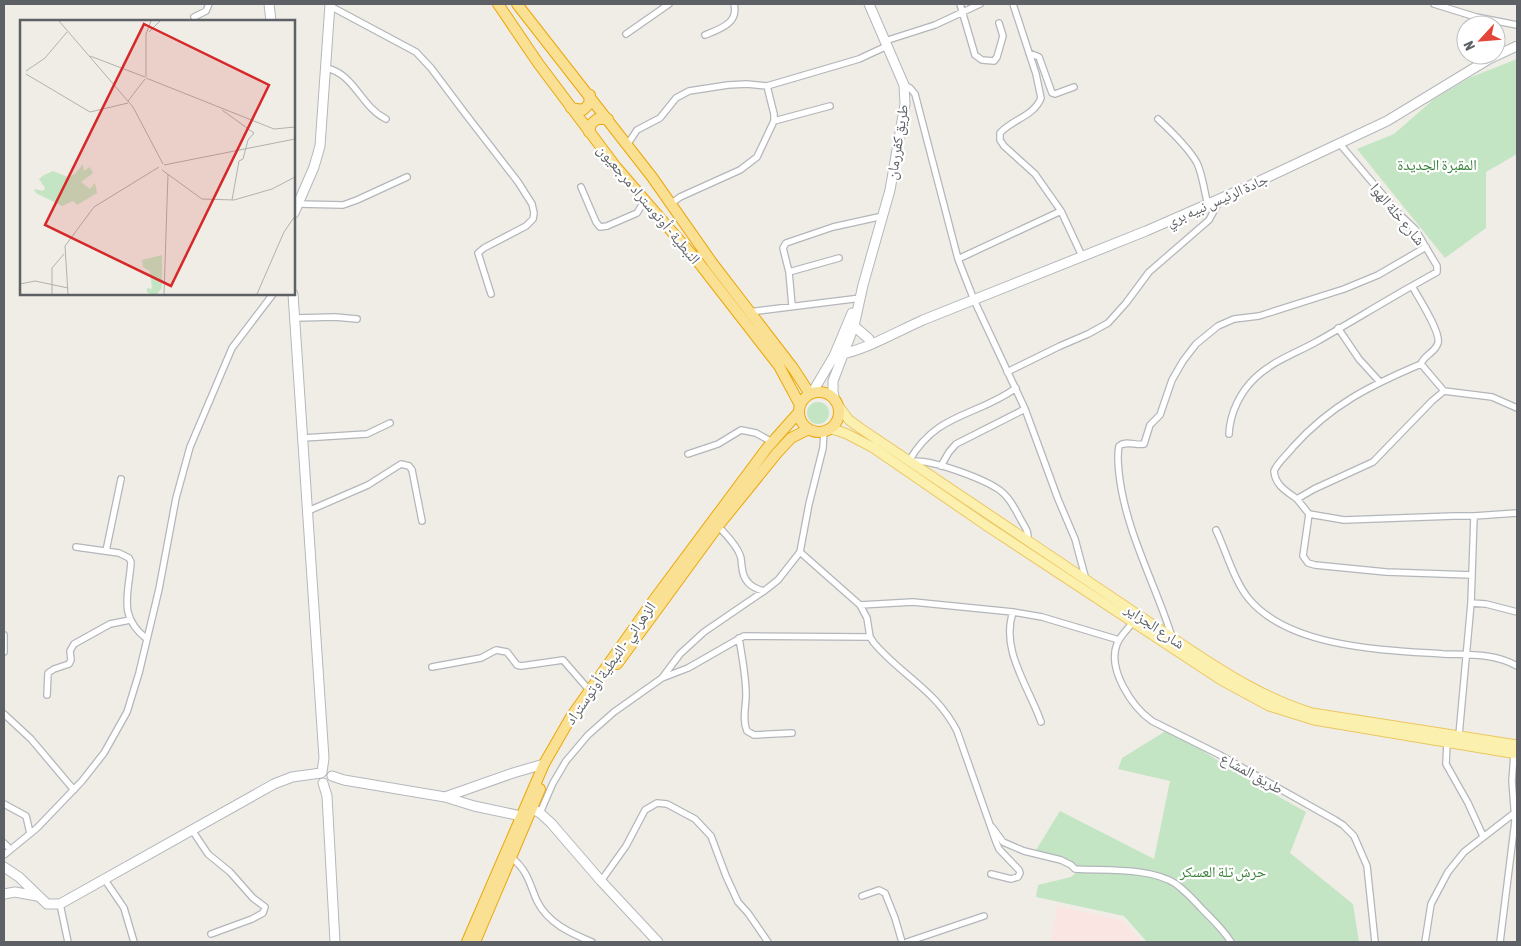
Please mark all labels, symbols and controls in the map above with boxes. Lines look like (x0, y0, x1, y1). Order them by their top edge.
north arrow (1456, 15, 1506, 65)
inset map (20, 20, 295, 295)
text: N (1460, 38, 1478, 53)
street label: طريق كفررمان (883, 103, 913, 181)
street label: النبطية - أوتوستراد مرجعيون (592, 141, 704, 269)
park label: المقبرة الجديدة (1397, 156, 1477, 174)
street label: جادة الرئيس نبيه بري (1163, 170, 1272, 234)
street label: شارع خلة الهوا (1366, 180, 1429, 250)
street label: الزهراني - النبطية أوتوستراد (561, 599, 662, 730)
street label: شارع الجزاير (1120, 599, 1188, 654)
street label: طريق المشاع (1217, 749, 1286, 799)
park label: حرش تلة العسكر (1179, 863, 1267, 882)

